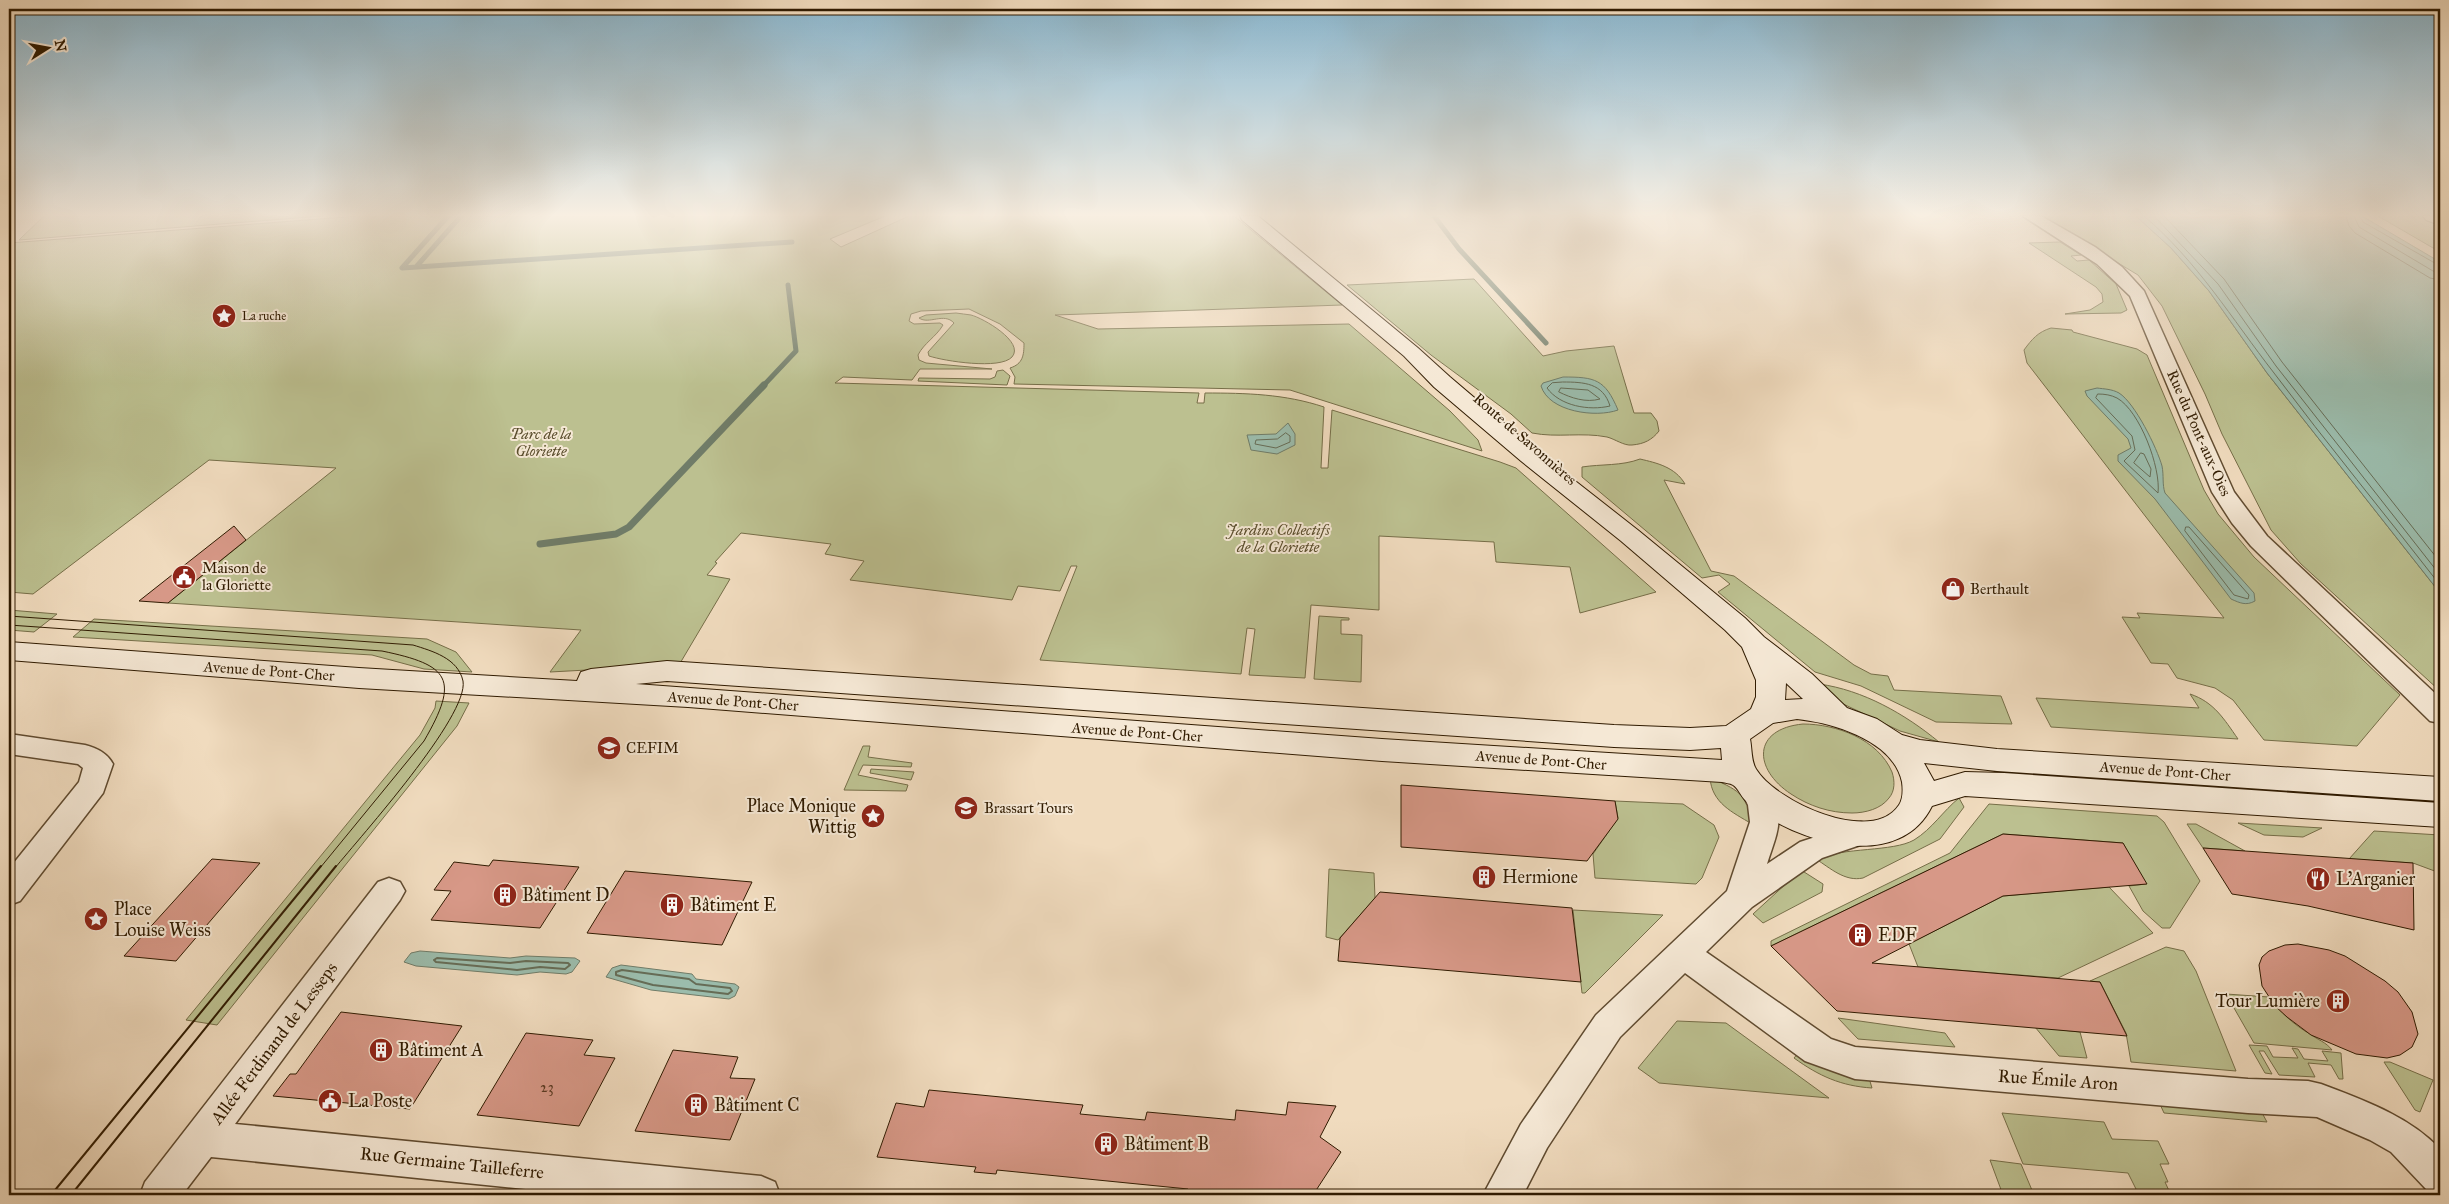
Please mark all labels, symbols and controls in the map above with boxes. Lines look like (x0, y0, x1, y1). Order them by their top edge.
north arrow (22, 22, 72, 72)
text: N (51, 38, 70, 53)
place icon: La ruche (211, 303, 237, 329)
place label: La ruche (242, 309, 286, 323)
street label: Rue du Pont-aux-Oies (2163, 367, 2235, 499)
street label: Route de Savonnières (1470, 389, 1580, 489)
park label: Parc de la Gloriette (510, 425, 572, 460)
park label: Jardins Collectifs de la Gloriette (1225, 521, 1330, 556)
place label: Maison de la Gloriette (202, 559, 271, 594)
public building icon: Maison de la Gloriette (171, 564, 197, 590)
shop icon: Berthault (1940, 576, 1966, 602)
place label: Berthault (1970, 580, 2030, 598)
street label: Avenue de Pont-Cher (202, 657, 335, 685)
street label: Avenue de Pont-Cher (666, 687, 799, 715)
street label: Avenue de Pont-Cher (1070, 718, 1203, 746)
school or university icon: CEFIM (596, 735, 622, 761)
place label: CEFIM (626, 739, 679, 757)
street label: Avenue de Pont-Cher (1474, 746, 1607, 774)
street label: Avenue de Pont-Cher (2098, 757, 2231, 785)
place label: Place Monique Wittig (746, 795, 857, 839)
school or university icon: Brassart Tours (953, 795, 979, 821)
place label: Brassart Tours (984, 799, 1073, 817)
place icon: Place Monique Wittig (860, 803, 886, 829)
building icon: Hermione (1471, 864, 1497, 890)
place label: Hermione (1502, 866, 1578, 888)
restaurant icon: L'Arganier (2305, 866, 2331, 892)
place label: L'Arganier (2336, 868, 2416, 891)
building icon: Bâtiment D (492, 882, 518, 908)
place label: Bâtiment D (522, 884, 610, 906)
building icon: Bâtiment E (659, 892, 685, 918)
place label: Bâtiment E (690, 894, 776, 916)
place label: Place Louise Weiss (114, 898, 211, 941)
place icon: Place Louise Weiss (83, 906, 109, 932)
building icon: EDF (1847, 922, 1873, 948)
place label: EDF (1878, 924, 1917, 946)
street label: Allée Ferdinand de Lesseps (205, 957, 342, 1129)
building icon: Tour Lumière (2325, 988, 2351, 1014)
place label: Tour Lumière (2215, 990, 2320, 1012)
building icon: Bâtiment A (368, 1037, 394, 1063)
place label: Bâtiment A (398, 1039, 483, 1061)
street label: Rue Émile Aron (1997, 1063, 2119, 1095)
house number: 23 (540, 1078, 554, 1096)
public building icon: La Poste (317, 1088, 343, 1114)
place label: La Poste (348, 1090, 412, 1112)
building icon: Bâtiment C (683, 1092, 709, 1118)
place label: Bâtiment C (714, 1094, 800, 1116)
building icon: Bâtiment B (1093, 1131, 1119, 1157)
place label: Bâtiment B (1124, 1133, 1209, 1155)
street label: Rue Germaine Tailleferre (359, 1142, 545, 1184)

